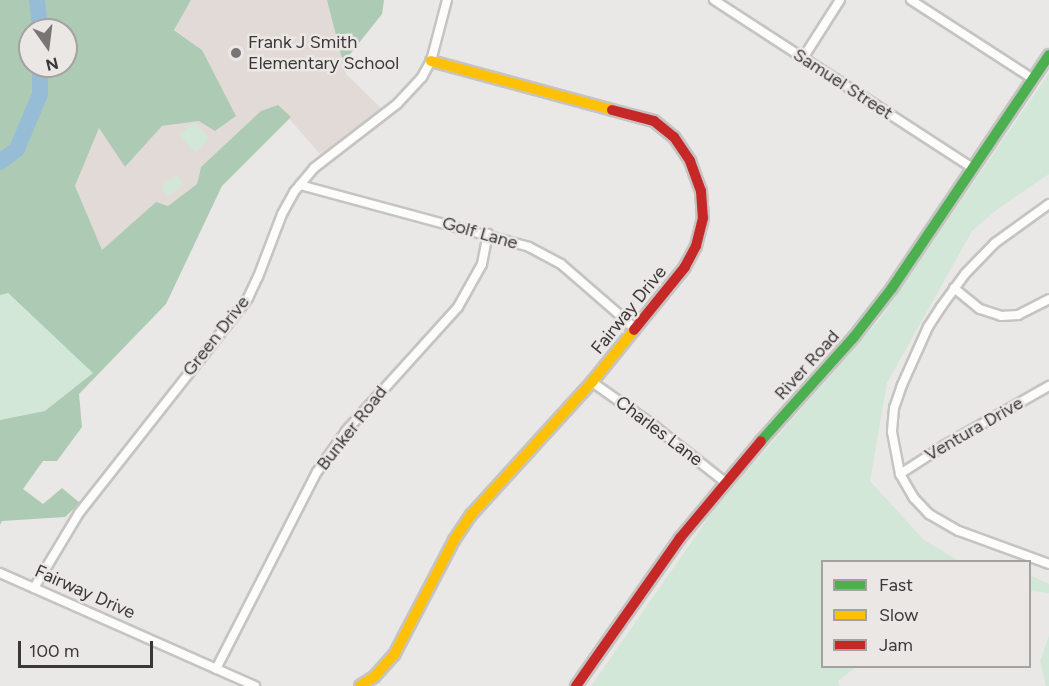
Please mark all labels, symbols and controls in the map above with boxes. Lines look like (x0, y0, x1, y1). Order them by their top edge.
north arrow (18, 18, 78, 78)
place label: Frank J Smith Elementary School (248, 32, 399, 74)
street label: Samuel Street (789, 44, 897, 124)
marker: Frank J Smith Elementary School (229, 46, 243, 60)
text: N (44, 53, 60, 75)
street label: Golf Lane (440, 212, 520, 254)
street label: Fairway Drive (587, 261, 671, 359)
street label: Green Drive (178, 292, 254, 380)
street label: River Road (770, 326, 844, 404)
street label: Bunker Road (312, 381, 392, 475)
street label: Charles Lane (611, 391, 707, 471)
street label: Ventura Drive (921, 392, 1027, 466)
street label: Fairway Drive (31, 560, 139, 624)
legend (821, 560, 1031, 668)
text: Fast (879, 574, 913, 596)
text: Slow (879, 604, 918, 626)
scale bar (21, 629, 156, 667)
text: Jam (879, 634, 913, 656)
text: 100 m (29, 640, 79, 662)

